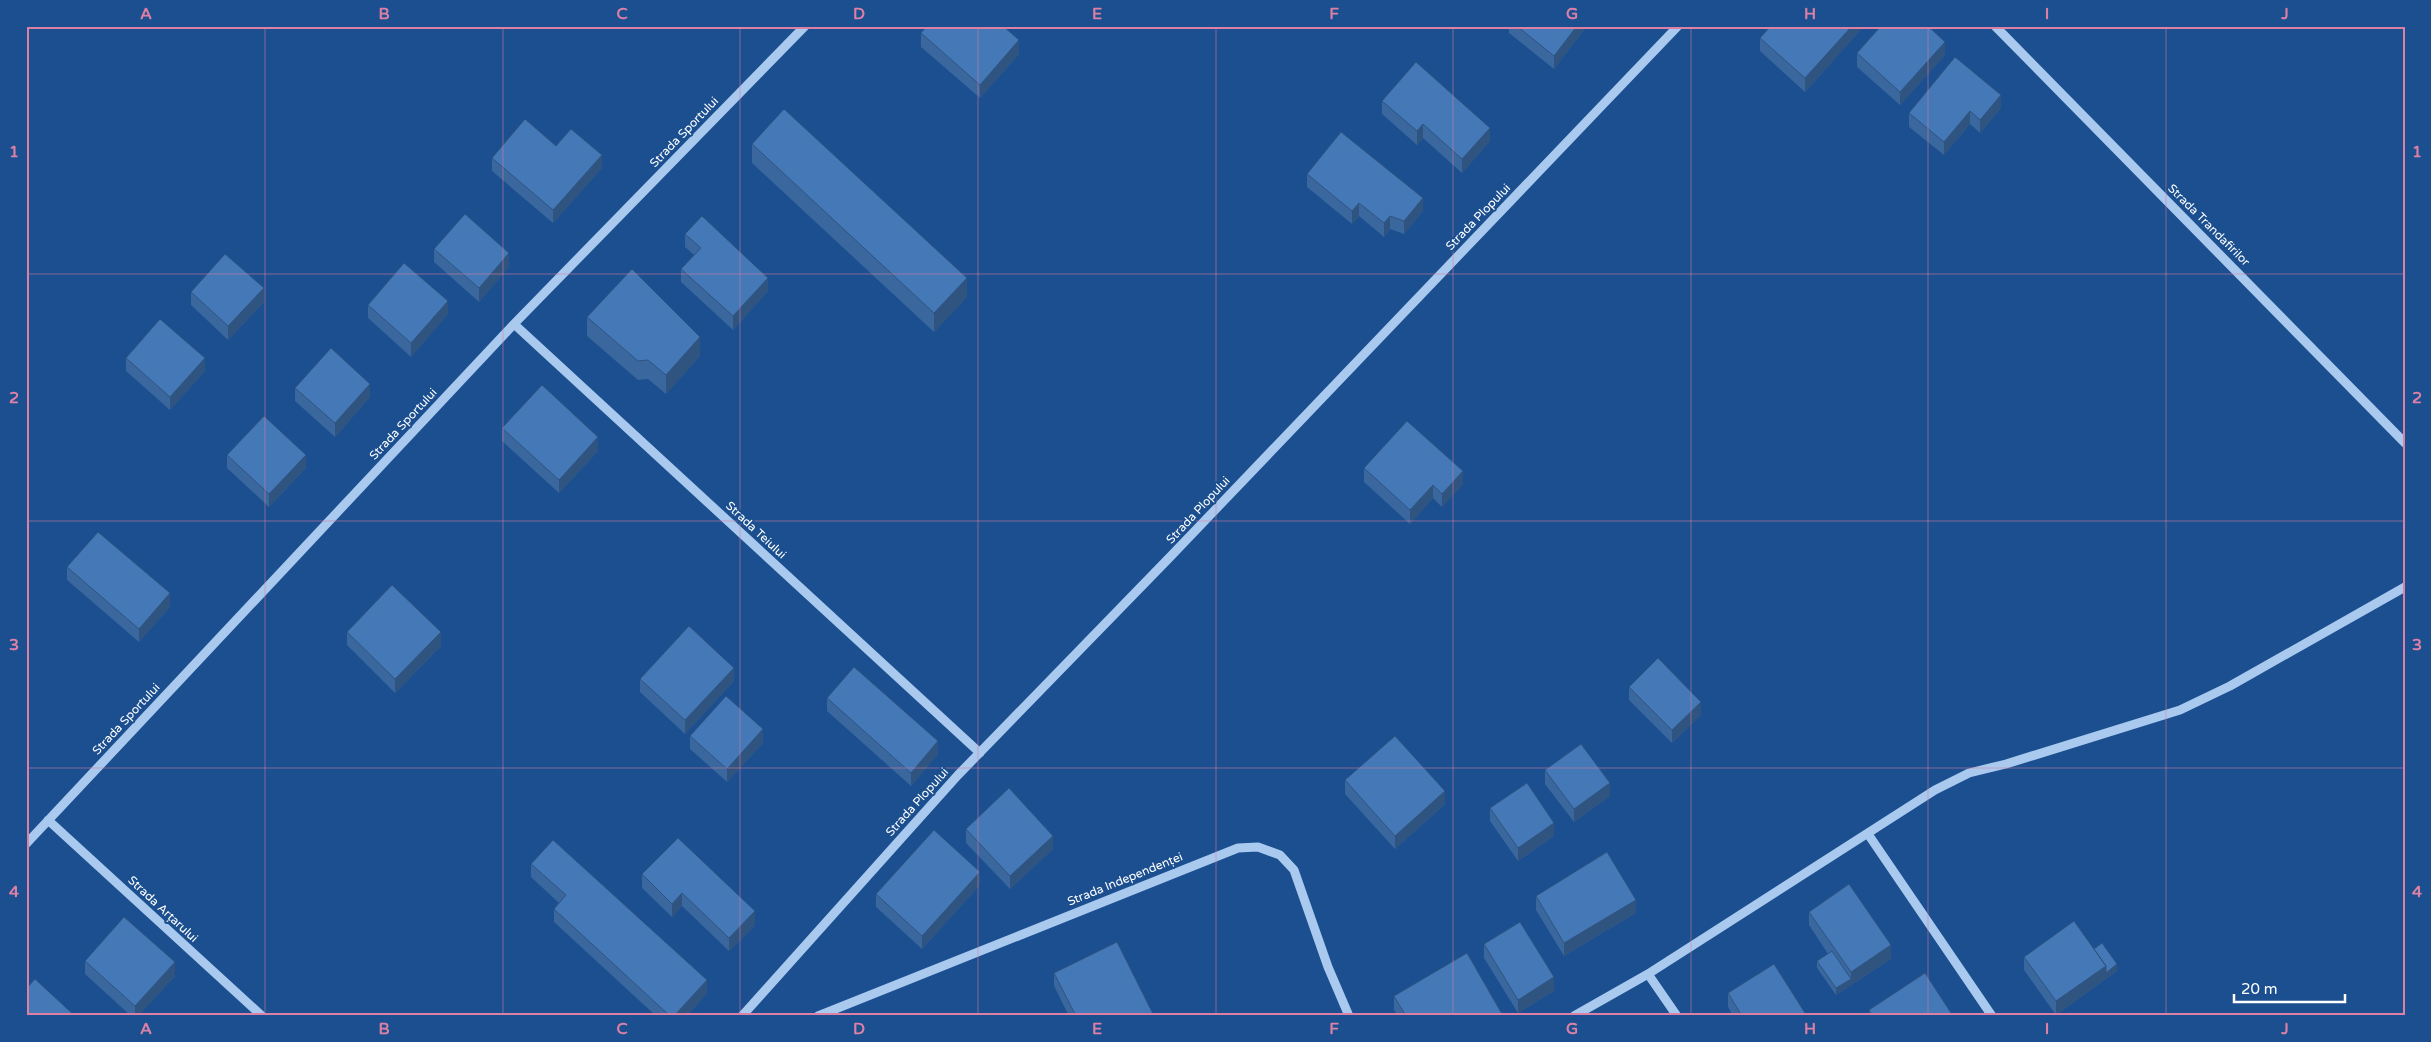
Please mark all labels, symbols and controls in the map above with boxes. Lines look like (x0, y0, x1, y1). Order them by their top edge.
text: A (140, 4, 152, 24)
text: B (378, 4, 390, 24)
text: C (616, 4, 628, 24)
text: D (853, 4, 865, 24)
text: E (1092, 4, 1102, 24)
text: F (1329, 4, 1339, 24)
text: G (1566, 4, 1578, 24)
text: H (1804, 4, 1816, 24)
text: I (2045, 4, 2049, 24)
text: J (2280, 4, 2289, 24)
street label: Strada Sportului (647, 94, 721, 170)
text: 1 (9, 142, 19, 162)
text: 1 (2412, 142, 2422, 162)
street label: Strada Plopului (1443, 181, 1513, 253)
street label: Strada Trandafirilor (2165, 181, 2253, 269)
street label: Strada Sportului (366, 385, 440, 463)
text: 2 (9, 388, 19, 408)
text: 2 (2412, 388, 2422, 408)
street label: Strada Plopului (1163, 473, 1233, 547)
street label: Strada Teiului (723, 498, 789, 562)
text: 3 (9, 635, 19, 655)
text: 3 (2412, 635, 2422, 655)
street label: Strada Sportului (89, 680, 163, 758)
street label: Strada Plopului (883, 765, 951, 839)
street label: Strada Independenței (1065, 849, 1185, 909)
street label: Strada Arțarului (125, 873, 201, 945)
text: 4 (9, 882, 19, 902)
text: 4 (2412, 882, 2422, 902)
scale bar (2234, 972, 2345, 1004)
text: 20 m (2241, 980, 2278, 998)
text: A (140, 1019, 152, 1039)
text: B (378, 1019, 390, 1039)
text: C (616, 1019, 628, 1039)
text: D (853, 1019, 865, 1039)
text: E (1092, 1019, 1102, 1039)
text: F (1329, 1019, 1339, 1039)
text: G (1566, 1019, 1578, 1039)
text: H (1804, 1019, 1816, 1039)
text: I (2045, 1019, 2049, 1039)
text: J (2280, 1019, 2289, 1039)

